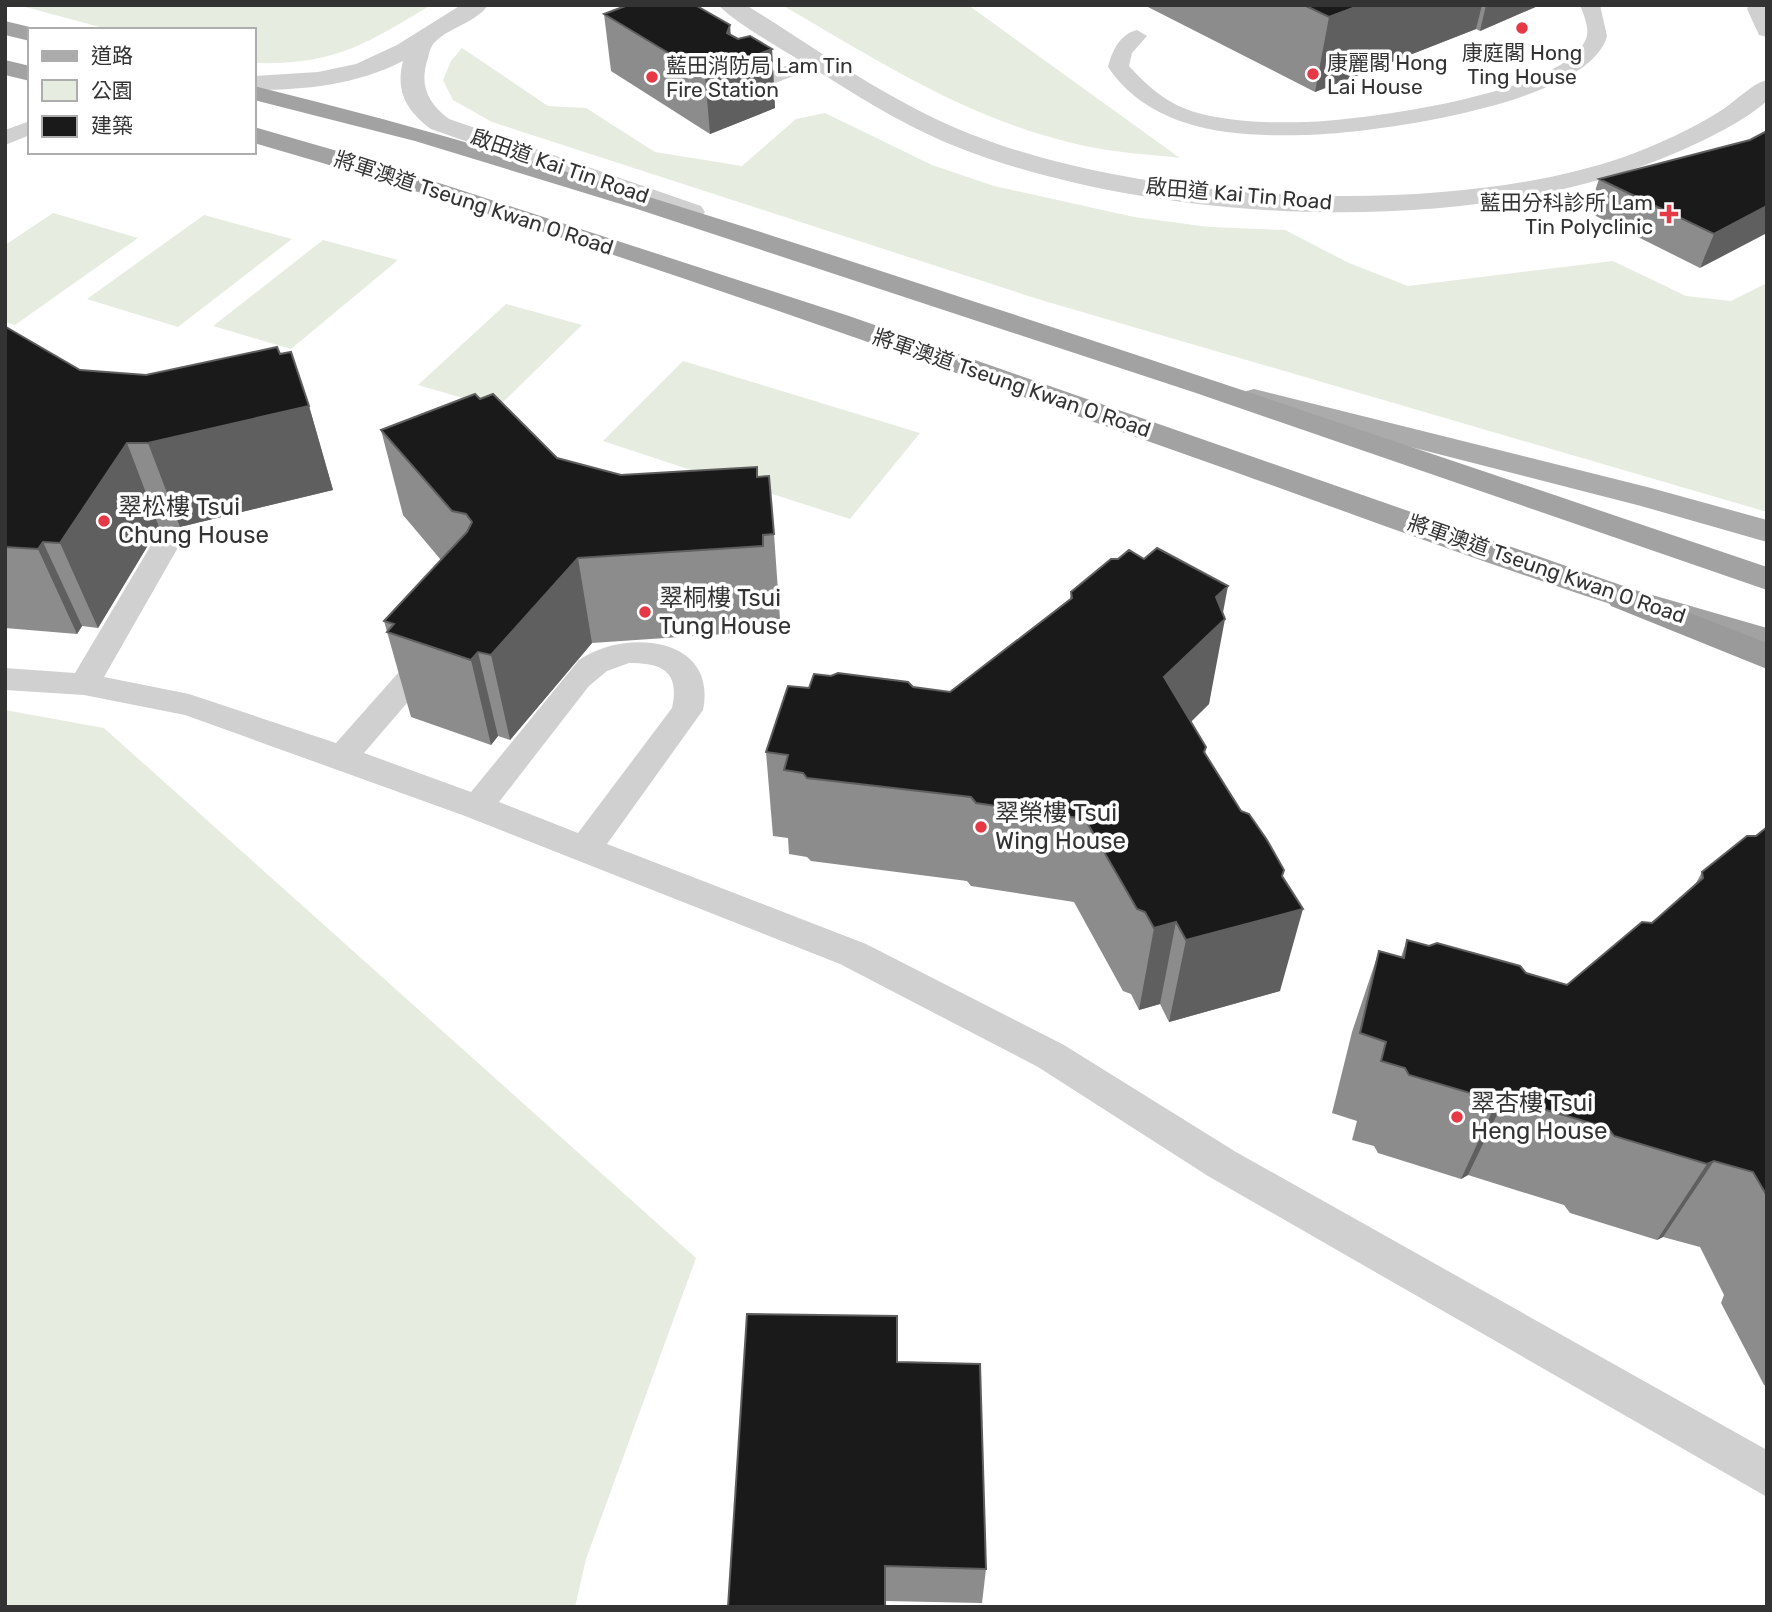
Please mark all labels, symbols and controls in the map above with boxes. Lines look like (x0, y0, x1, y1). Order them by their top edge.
marker: 康庭閣 Hong Ting House (1514, 20, 1530, 36)
legend (28, 28, 256, 154)
place label: 康庭閣 Hong Ting House (1462, 40, 1582, 89)
text: 道路 (91, 43, 133, 68)
place label: 康麗閣 Hong Lai House (1327, 50, 1447, 99)
place label: 藍田消防局 Lam Tin Fire Station (666, 53, 853, 102)
marker: 康麗閣 Hong Lai House (1305, 66, 1321, 82)
marker: 藍田消防局 Lam Tin Fire Station (644, 69, 660, 85)
text: 公園 (91, 78, 133, 103)
text: 建築 (91, 113, 133, 138)
street label: 啟田道 Kai Tin Road (468, 124, 652, 208)
street label: 將軍澳道 Tseung Kwan O Road (331, 146, 617, 260)
street label: 啟田道 Kai Tin Road (1145, 173, 1333, 215)
place label: 藍田分科診所 Lam Tin Polyclinic (1480, 190, 1653, 239)
marker: 藍田分科診所 Lam Tin Polyclinic (1659, 204, 1679, 224)
street label: 將軍澳道 Tseung Kwan O Road (870, 324, 1154, 442)
place label: 翠松樓 Tsui Chung House (118, 493, 269, 549)
street label: 將軍澳道 Tseung Kwan O Road (1405, 510, 1689, 628)
marker: 翠松樓 Tsui Chung House (96, 513, 112, 529)
place label: 翠桐樓 Tsui Tung House (659, 584, 791, 640)
marker: 翠桐樓 Tsui Tung House (637, 604, 653, 620)
place label: 翠榮樓 Tsui Wing House (995, 799, 1126, 855)
marker: 翠榮樓 Tsui Wing House (973, 819, 989, 835)
place label: 翠杏樓 Tsui Heng House (1471, 1089, 1607, 1145)
marker: 翠杏樓 Tsui Heng House (1449, 1109, 1465, 1125)

